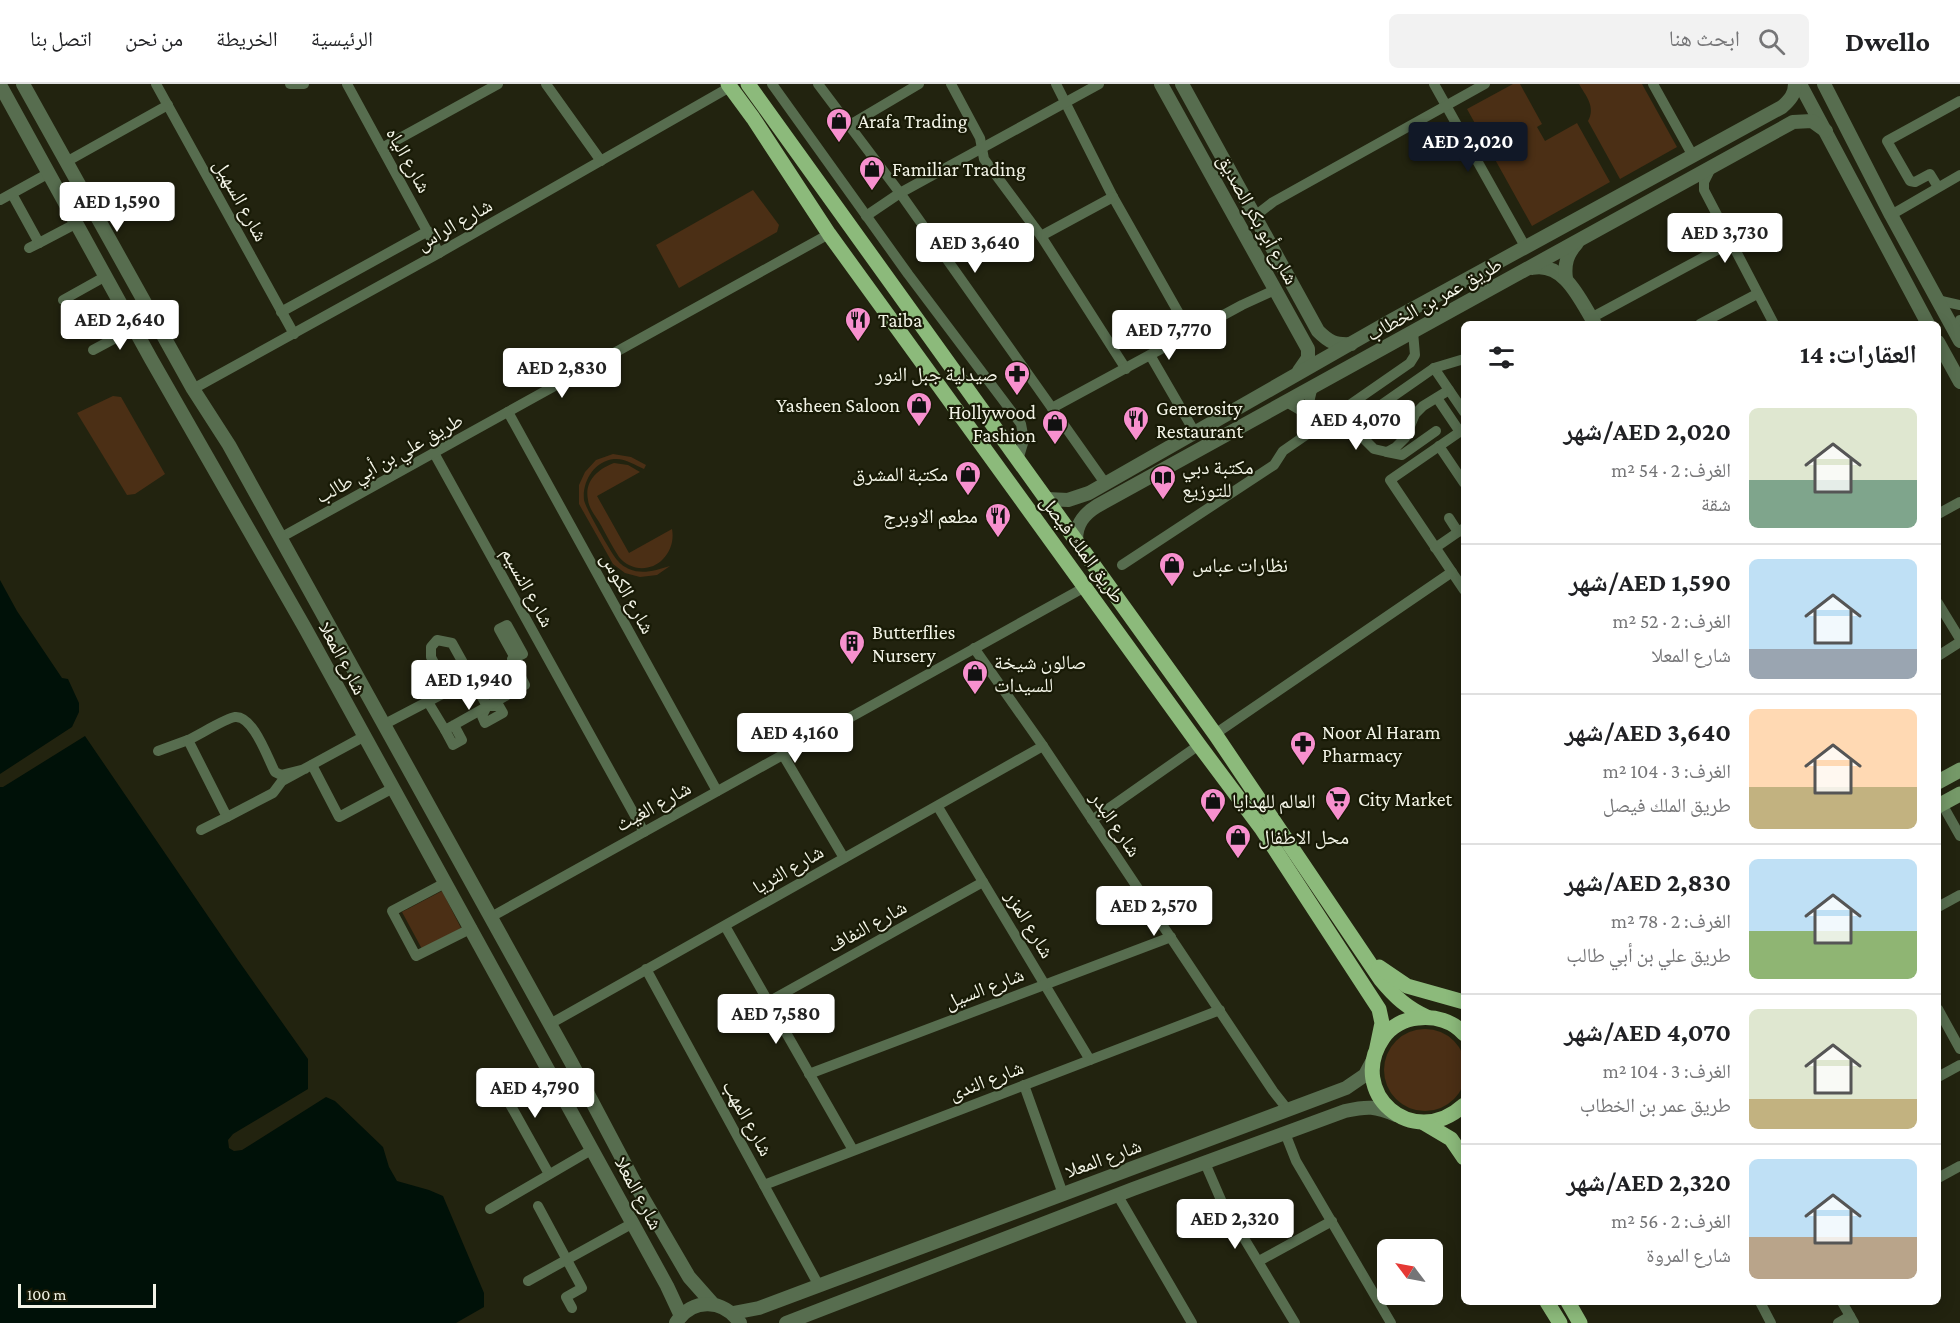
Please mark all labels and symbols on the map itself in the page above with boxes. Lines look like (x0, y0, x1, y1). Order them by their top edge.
shop icon: Arafa Trading (824, 106, 854, 144)
place label: Arafa Trading (858, 110, 968, 133)
pin: AED 2,020 (1399, 122, 1537, 173)
street label: شارع الياه (380, 124, 436, 197)
street label: شارع أبو بكر الصديق (1211, 150, 1303, 289)
shop icon: Familiar Trading (857, 154, 887, 192)
street label: شارع السهيل (208, 155, 273, 246)
place label: Familiar Trading (892, 158, 1026, 181)
pin: AED 1,590 (48, 182, 186, 233)
street label: شارع الراس (412, 194, 497, 256)
pin: AED 3,730 (1656, 213, 1794, 264)
pin: AED 3,640 (906, 223, 1044, 274)
street label: طريق عمر بن الخطاب (1363, 253, 1506, 346)
pin: AED 2,640 (51, 300, 189, 351)
restaurant icon: Taiba (843, 305, 873, 343)
place label: Taiba (878, 309, 922, 331)
pin: AED 7,770 (1100, 310, 1238, 361)
pin: AED 2,830 (493, 348, 631, 399)
pharmacy icon: صيدلية جبل النور (1002, 359, 1032, 397)
place label: صيدلية جبل النور (874, 363, 998, 386)
shop icon: Yasheen Saloon (904, 390, 934, 428)
place label: Yasheen Saloon (776, 394, 900, 416)
place label: Generosity Restaurant (1156, 397, 1244, 442)
pin: AED 4,070 (1287, 400, 1425, 451)
place label: Hollywood Fashion (948, 401, 1036, 446)
restaurant icon: Generosity Restaurant (1121, 404, 1151, 442)
street label: طريق علي بن أبي طالب (311, 408, 469, 512)
shop icon: Hollywood Fashion (1040, 408, 1070, 446)
place label: مكتبة دبي للتوزيع (1182, 456, 1254, 503)
shop icon: مكتبة المشرق (953, 459, 983, 497)
place label: مكتبة المشرق (852, 463, 948, 486)
library icon: مكتبة دبي للتوزيع (1148, 463, 1178, 501)
street label: طريق الملك فيصل (1036, 491, 1130, 608)
restaurant icon: مطعم الاوبرج (983, 501, 1013, 539)
place label: مطعم الاوبرج (883, 505, 978, 530)
street label: شارع النسيم (495, 543, 559, 632)
street label: شارع الكوس (595, 548, 659, 638)
shop icon: نظارات عباس (1157, 550, 1187, 588)
place label: نظارات عباس (1192, 554, 1288, 577)
street label: شارع المعلا (313, 618, 371, 699)
place label: Butterflies Nursery (872, 621, 955, 667)
building icon: Butterflies Nursery (837, 628, 867, 666)
place label: صالون شيخة للسيدات (994, 651, 1087, 696)
shop icon: صالون شيخة للسيدات (960, 658, 990, 696)
pin: AED 1,940 (400, 660, 538, 711)
pin: AED 4,160 (726, 713, 864, 764)
place label: Noor Al Haram Pharmacy (1322, 721, 1441, 767)
pharmacy icon: Noor Al Haram Pharmacy (1288, 729, 1318, 767)
street label: شارع الغيث (612, 776, 695, 837)
supermarket icon: City Market (1323, 784, 1353, 822)
street label: شارع البدر (1084, 786, 1146, 862)
shop icon: العالم للهدايا (1198, 786, 1228, 824)
place label: City Market (1358, 788, 1453, 811)
place label: العالم للهدايا (1232, 790, 1316, 815)
shop icon: محل الاطفال (1223, 822, 1253, 860)
place label: محل الاطفال (1258, 826, 1349, 849)
street label: شارع الثريا (749, 840, 828, 900)
street label: شارع المزر (999, 885, 1059, 963)
pin: AED 2,570 (1085, 886, 1223, 937)
street label: شارع النفاف (824, 895, 911, 958)
street label: شارع السيل (941, 963, 1027, 1015)
pin: AED 7,580 (707, 994, 845, 1045)
street label: شارع الندى (945, 1056, 1027, 1106)
pin: AED 4,790 (466, 1068, 604, 1119)
street label: شارع المهب (717, 1076, 778, 1161)
street label: شارع المعلا (1062, 1134, 1145, 1184)
street label: شارع المعلا (609, 1153, 667, 1234)
pin: AED 2,320 (1166, 1199, 1304, 1250)
north arrow (1377, 1239, 1443, 1305)
scale bar (18, 1281, 156, 1308)

